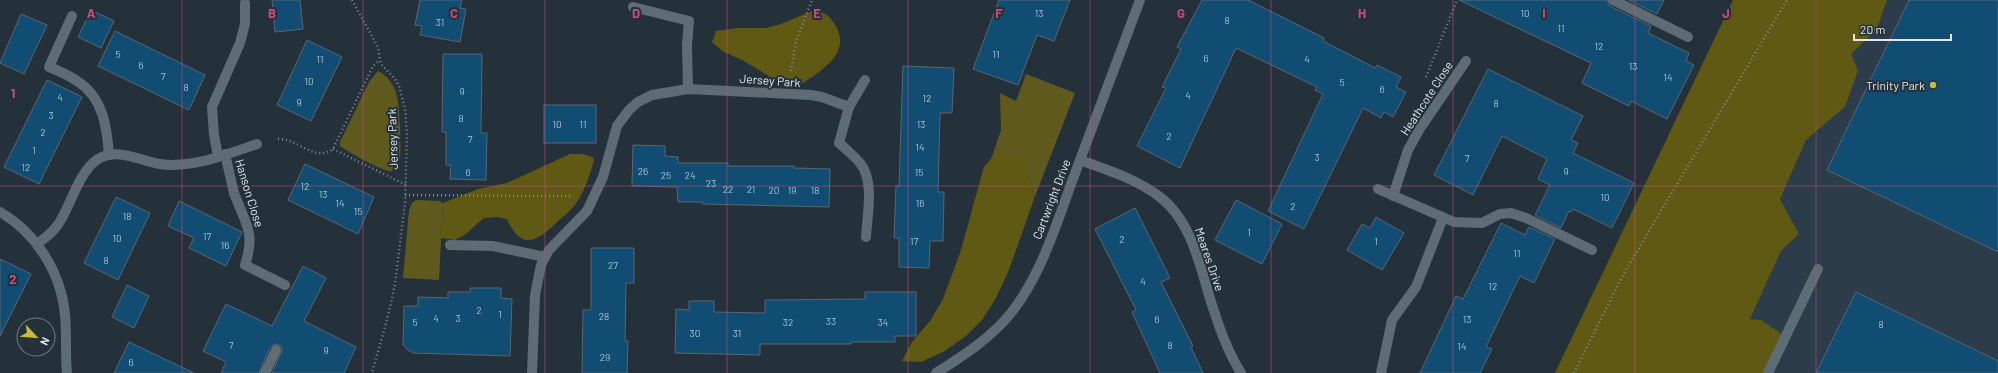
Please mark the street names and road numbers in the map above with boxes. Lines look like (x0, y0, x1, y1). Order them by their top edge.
street label: Heathcote Close (1397, 58, 1455, 138)
street label: Jersey Park (739, 71, 801, 89)
street label: Jersey Park (384, 108, 400, 170)
street label: Hanson Close (233, 157, 267, 229)
street label: Cartwright Drive (1029, 157, 1073, 241)
street label: Meares Drive (1193, 225, 1227, 293)

